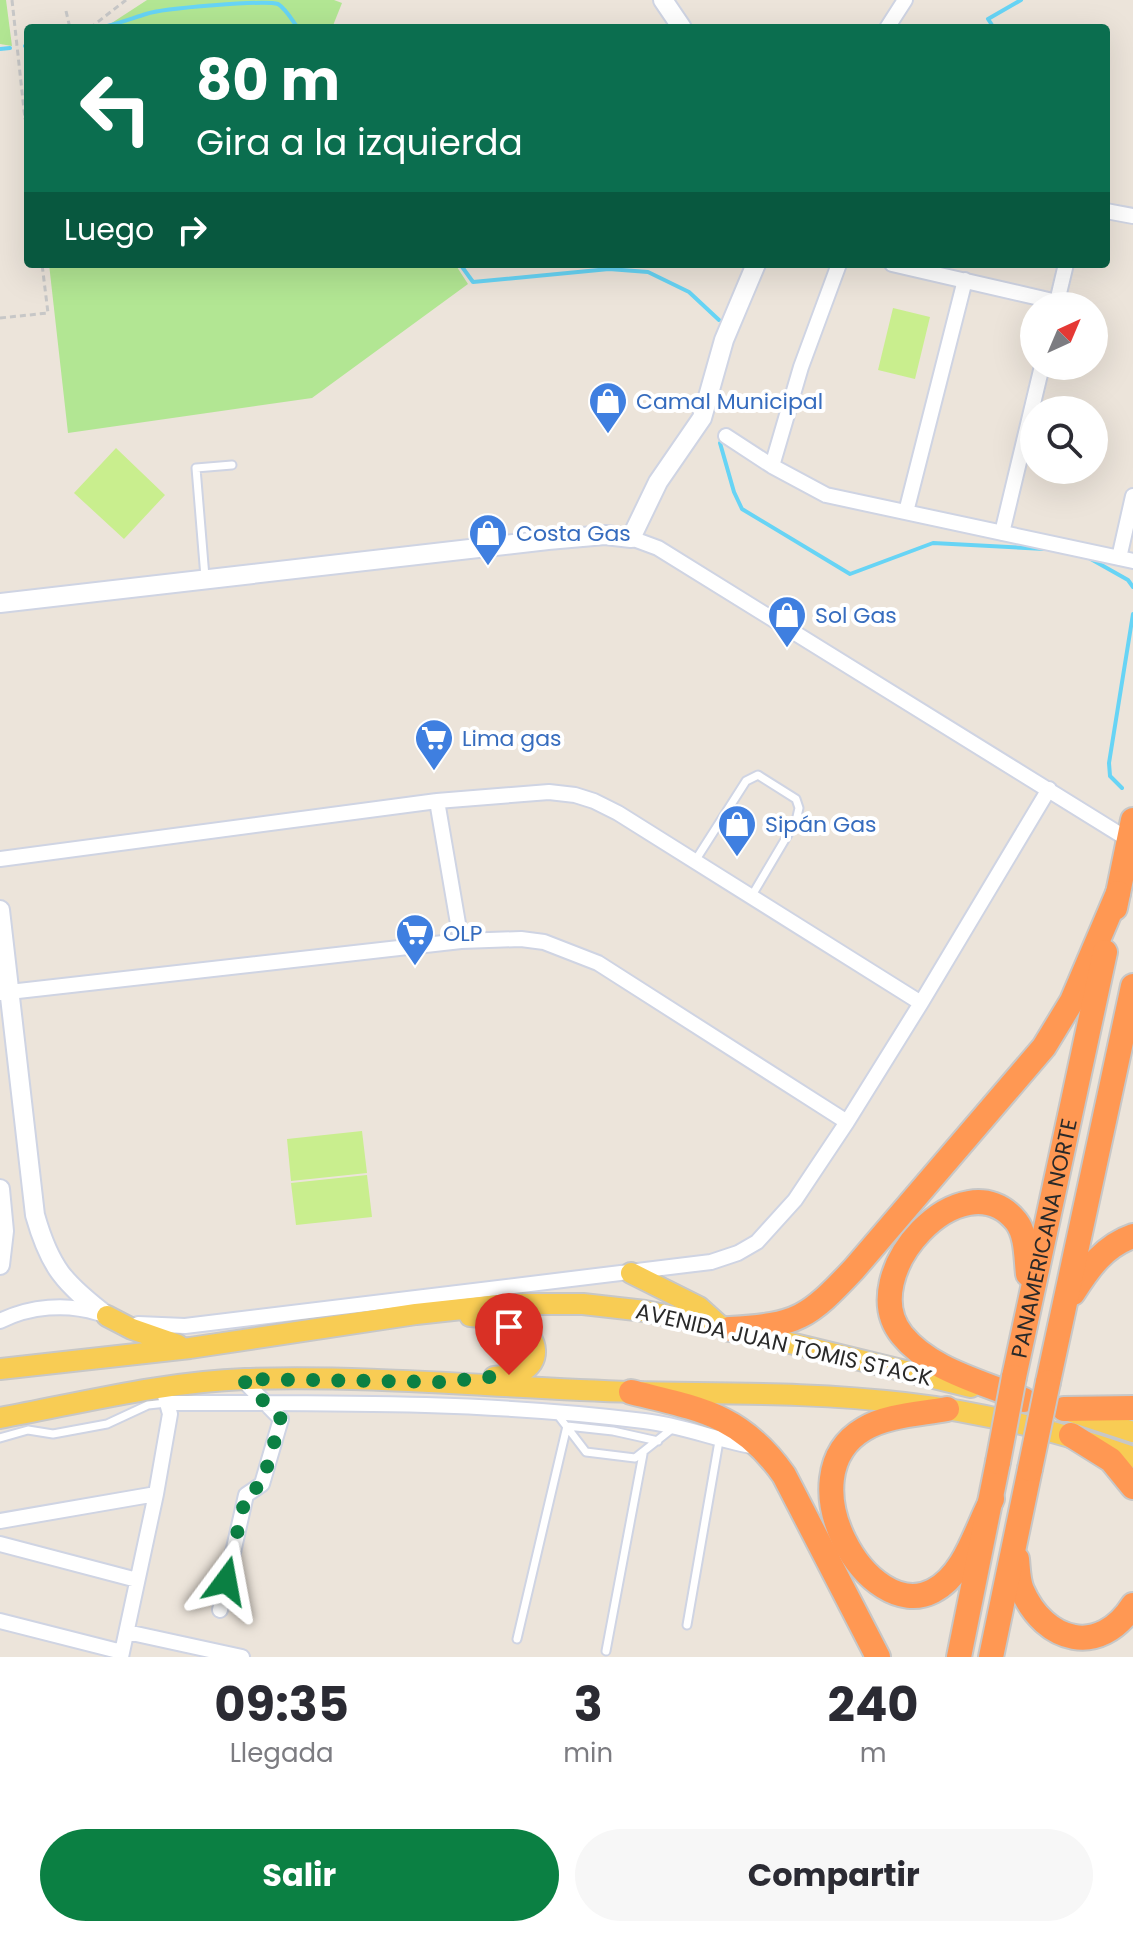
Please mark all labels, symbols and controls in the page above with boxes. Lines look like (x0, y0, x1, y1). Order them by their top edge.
text: 80 m (196, 41, 340, 120)
icon: left (64, 56, 168, 160)
text: Gira a la izquierda (196, 117, 523, 168)
text: Luego (64, 208, 154, 251)
icon: right (170, 208, 214, 252)
north arrow (1020, 292, 1108, 380)
map controls (1020, 292, 1108, 484)
shop icon: Camal Municipal (587, 380, 629, 435)
place label: Camal Municipal (636, 386, 823, 417)
button: search (1020, 396, 1108, 484)
shop icon: Costa Gas (467, 512, 509, 567)
place label: Costa Gas (516, 518, 631, 549)
shop icon: Sol Gas (766, 594, 808, 649)
place label: Sol Gas (815, 600, 897, 631)
supermarket icon: Lima gas (413, 717, 455, 772)
place label: Lima gas (462, 723, 562, 754)
shop icon: Sipán Gas (716, 803, 758, 858)
place label: Sipán Gas (765, 809, 877, 840)
supermarket icon: OLP (394, 912, 436, 967)
place label: OLP (443, 918, 483, 949)
street label: PANAMERICANA NORTE (1003, 1116, 1085, 1361)
pin (475, 1293, 543, 1375)
street label: AVENIDA JUAN TOMIS STACK (633, 1295, 935, 1394)
icon: arrive (487, 1305, 531, 1349)
position arrow (184, 1539, 268, 1623)
text: 09:35 (214, 1671, 349, 1738)
text: 3 (574, 1671, 603, 1738)
text: 240 (827, 1671, 919, 1738)
text: Llegada (230, 1735, 334, 1771)
text: min (563, 1735, 613, 1771)
text: m (860, 1735, 886, 1771)
button: Salir (40, 1829, 559, 1921)
button: Compartir (575, 1829, 1093, 1921)

